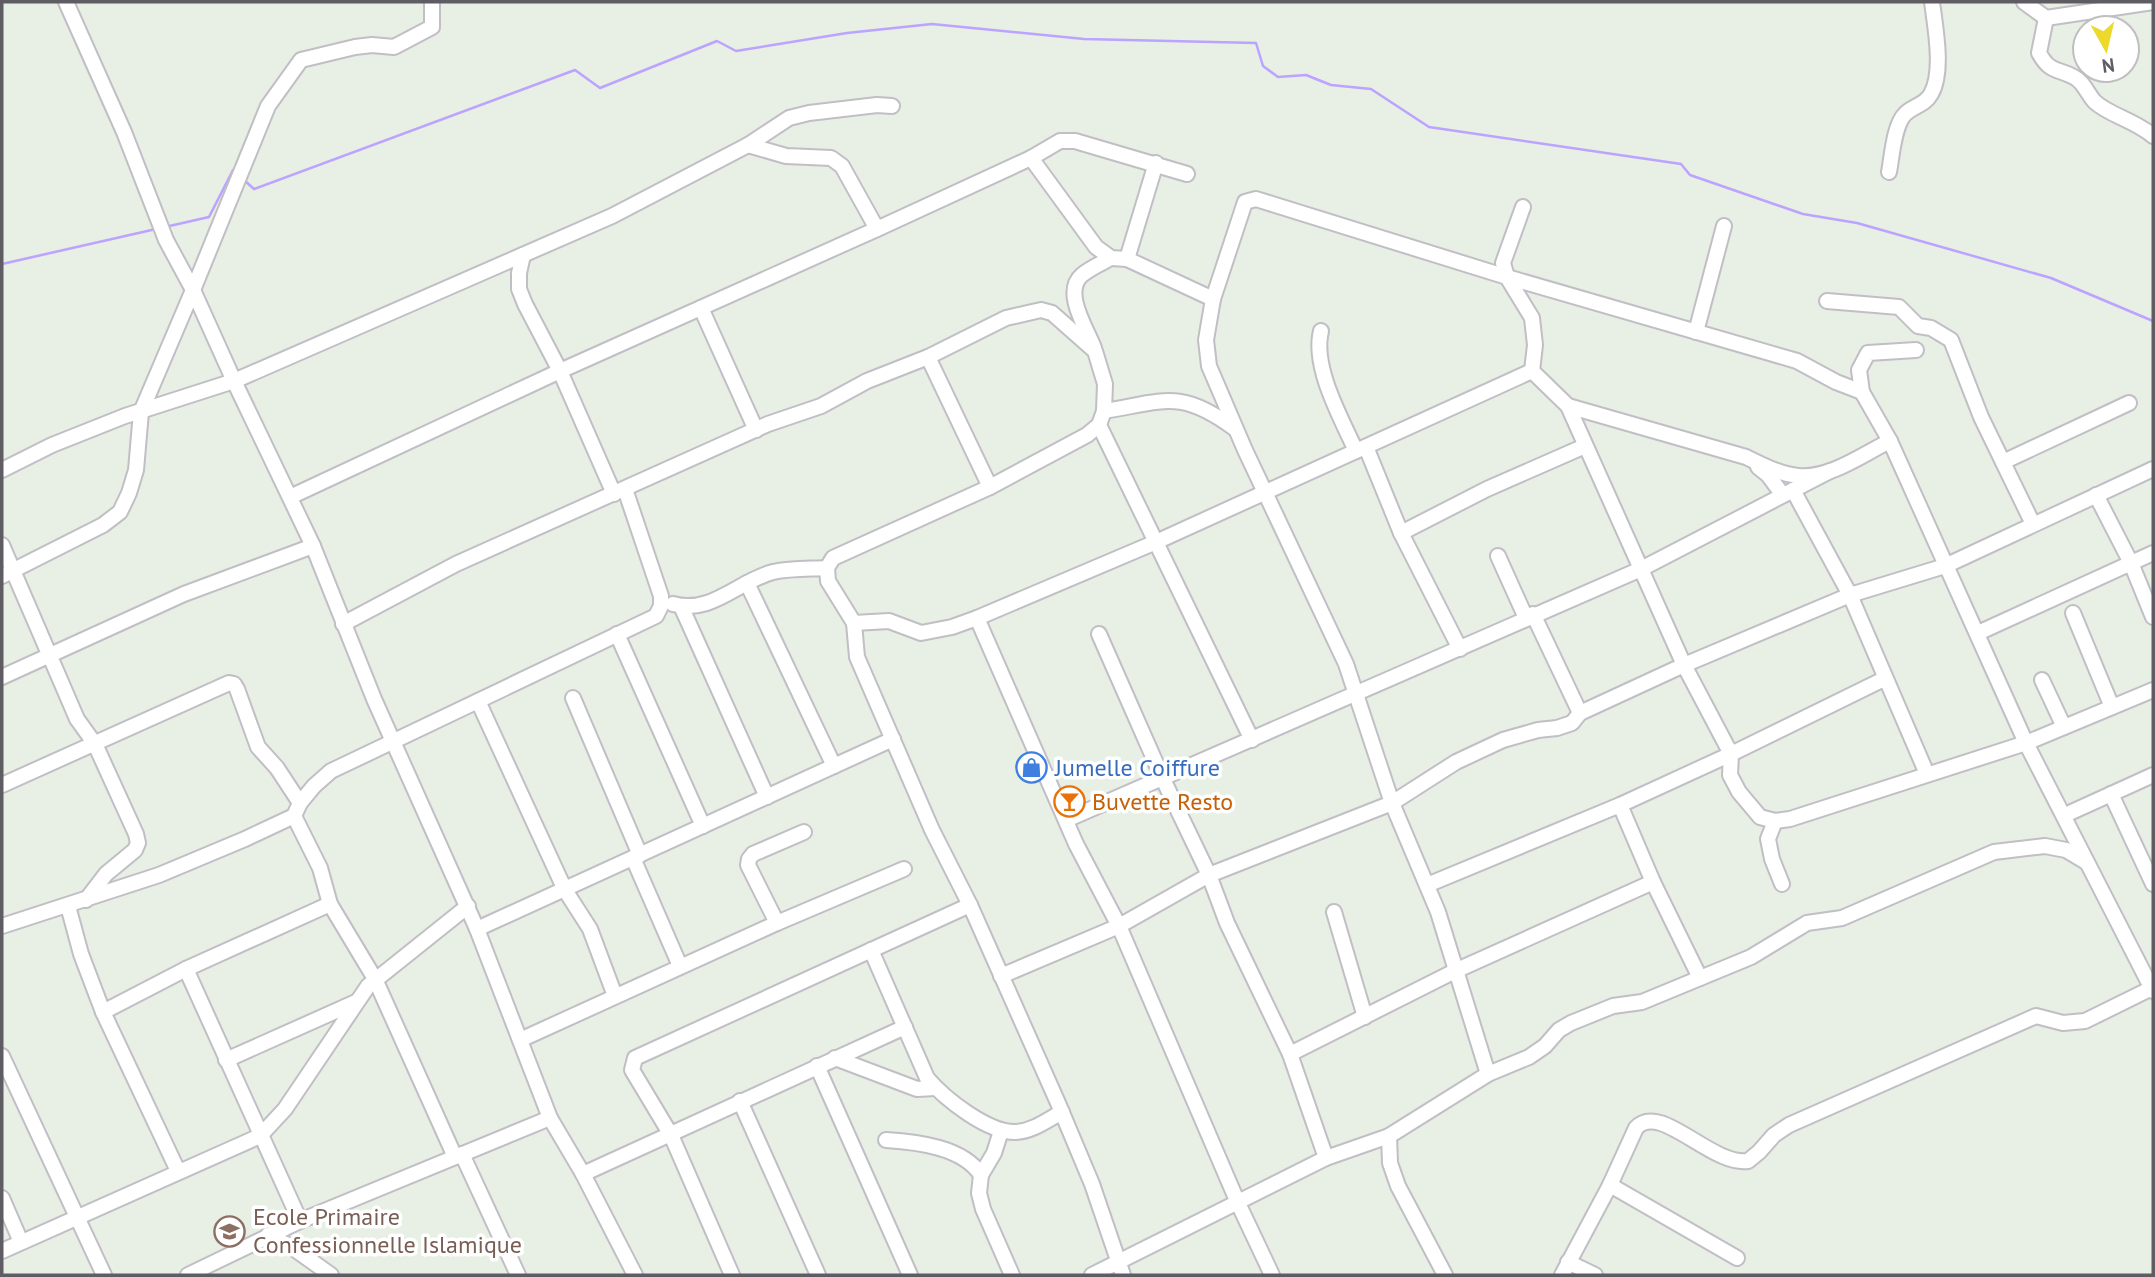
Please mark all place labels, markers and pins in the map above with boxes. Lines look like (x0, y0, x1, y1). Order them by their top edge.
shop icon: Jumelle Coiffure (1015, 751, 1049, 785)
place label: Jumelle Coiffure (1054, 752, 1220, 783)
bar icon: Buvette Resto (1052, 785, 1086, 819)
place label: Buvette Resto (1092, 786, 1233, 817)
place label: Ecole Primaire Confessionnelle Islamique (253, 1201, 522, 1260)
school or university icon: Ecole Primaire Confessionnelle Islamique (213, 1214, 247, 1248)

